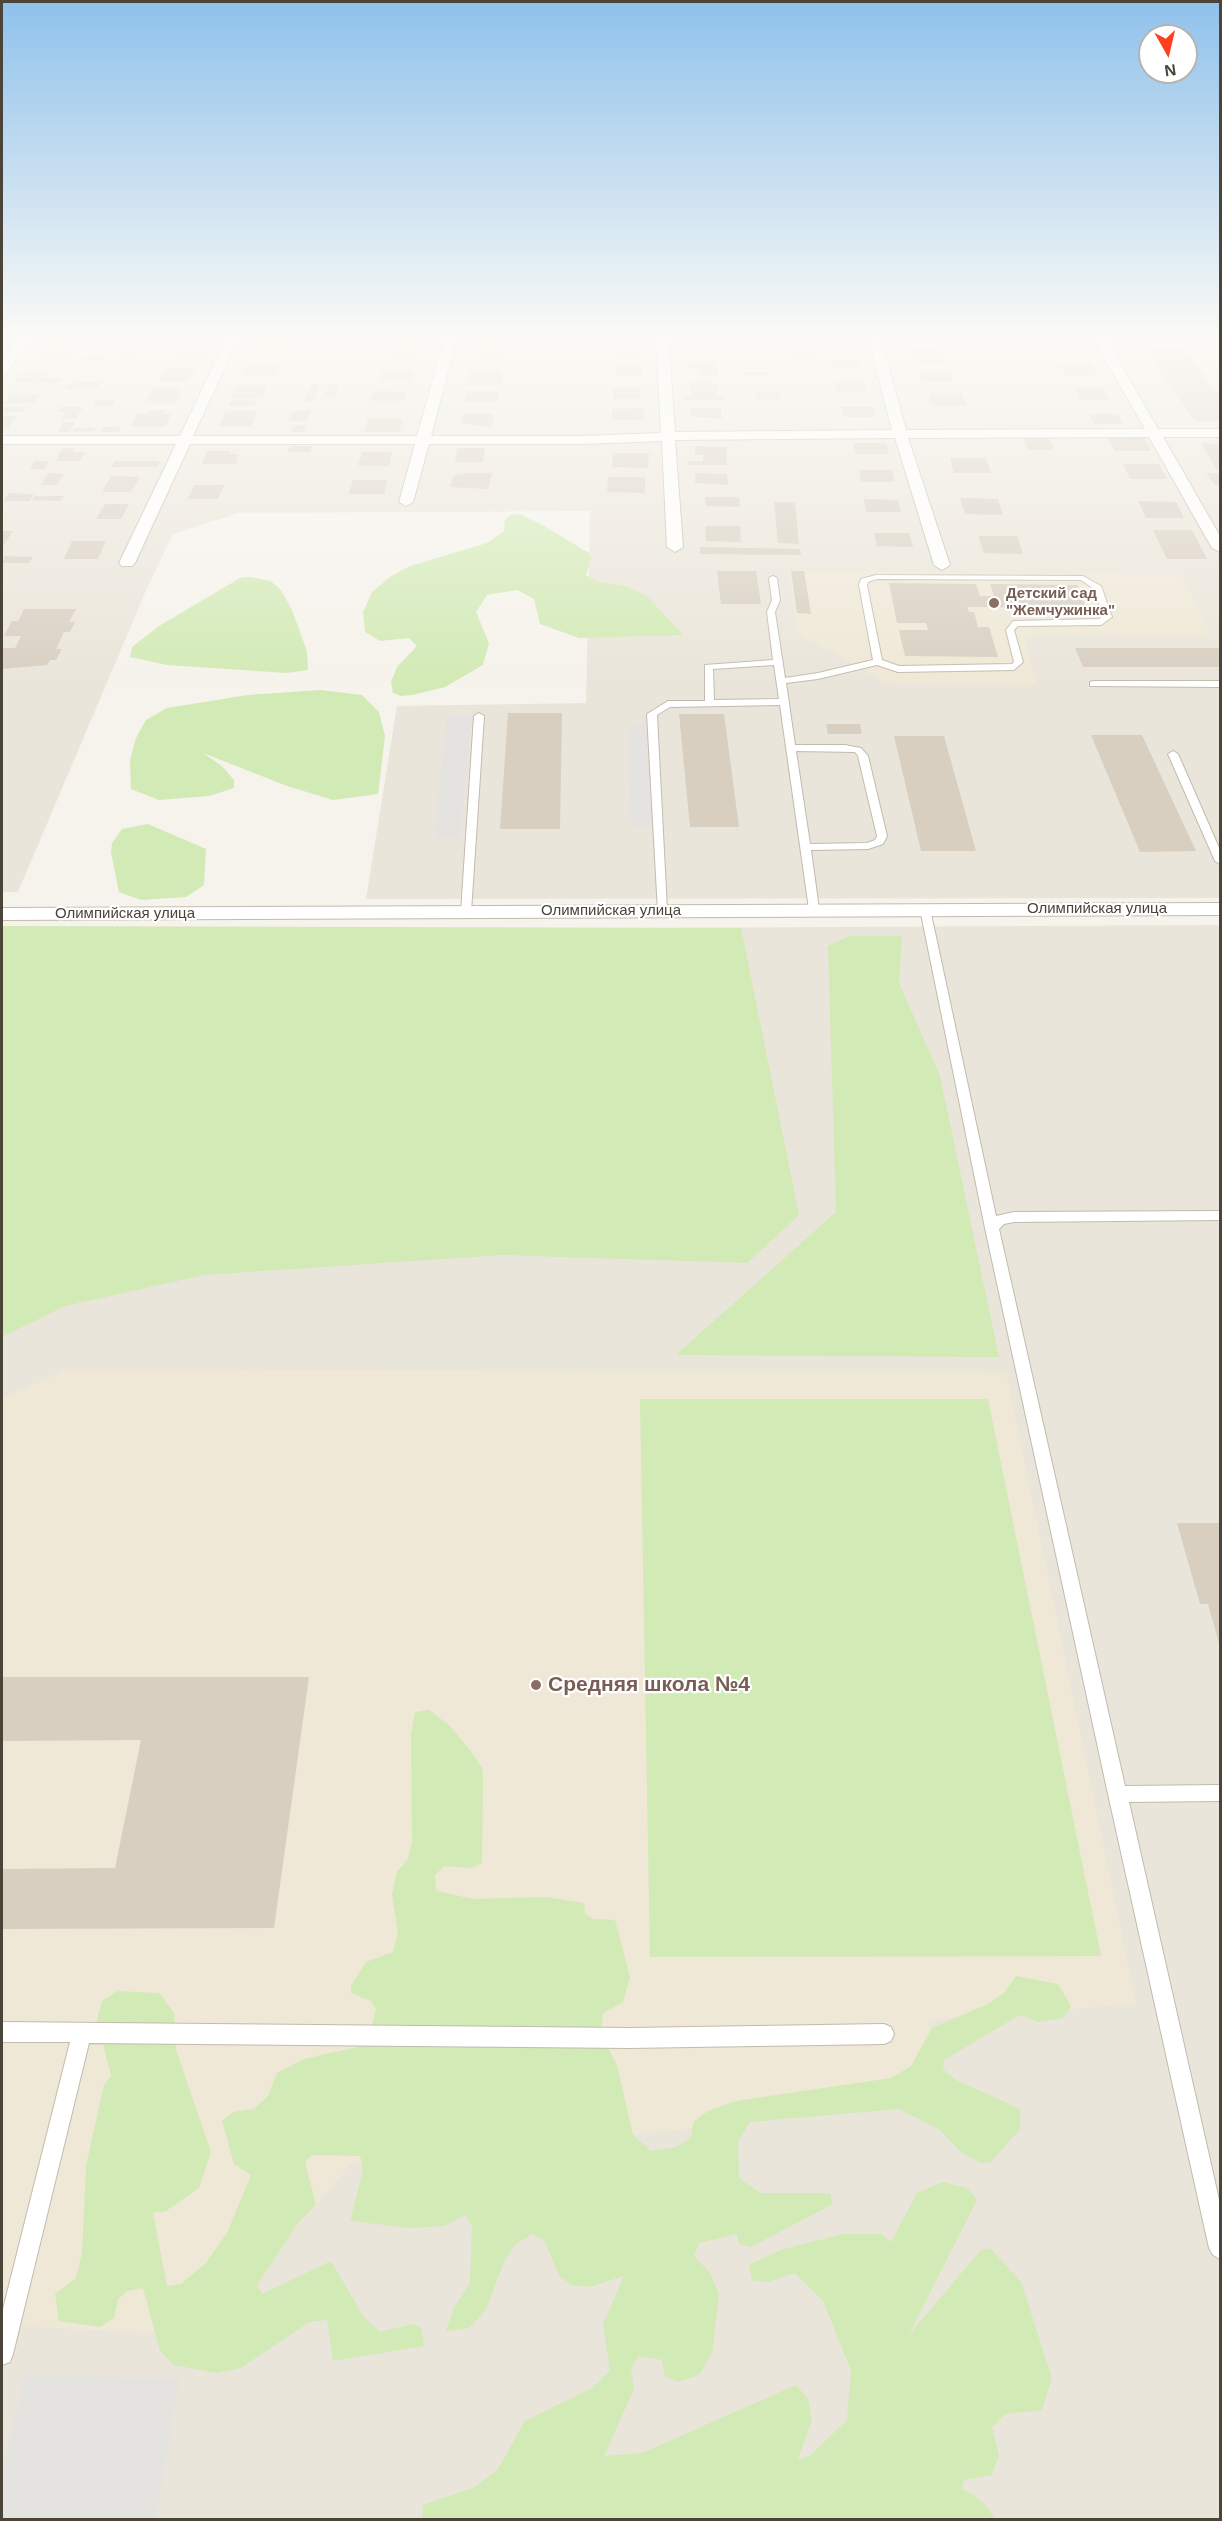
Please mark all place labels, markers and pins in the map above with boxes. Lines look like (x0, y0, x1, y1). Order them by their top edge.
place label: Детский сад "Жемчужинка" (1006, 585, 1115, 620)
marker: Детский сад "Жемчужинка" (987, 596, 1001, 610)
place label: Средняя школа №4 (548, 1672, 750, 1698)
marker: Средняя школа №4 (529, 1678, 543, 1692)

